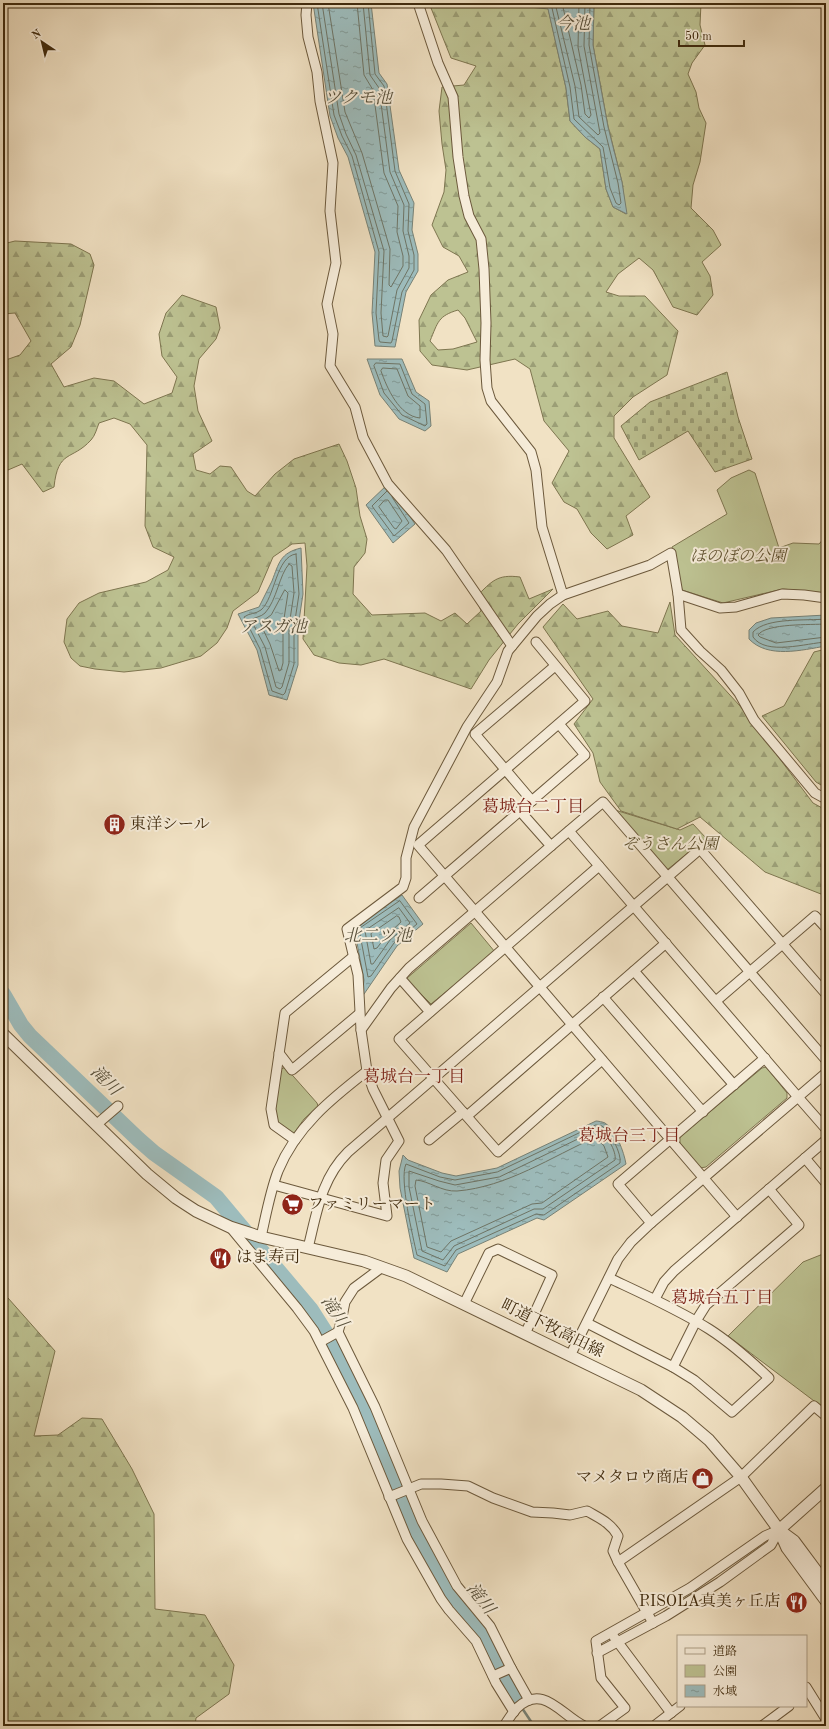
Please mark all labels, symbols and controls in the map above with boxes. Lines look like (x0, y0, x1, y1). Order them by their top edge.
water label: 今池 (556, 14, 592, 33)
north arrow (22, 22, 62, 62)
scale bar (679, 22, 744, 48)
text: N (31, 28, 44, 42)
text: 50 m (685, 30, 712, 43)
water label: ツクモ池 (324, 88, 394, 107)
park label: ほのぼの公園 (690, 547, 789, 565)
water label: アスガ池 (239, 617, 309, 636)
district label: 葛城台二丁目 (482, 797, 584, 816)
building icon: 東洋シール (102, 812, 128, 838)
place label: 東洋シール (130, 815, 210, 833)
park label: ぞうさん公園 (622, 835, 721, 853)
water label: 北二ツ池 (344, 926, 414, 945)
water label: 滝川 (87, 1062, 126, 1100)
district label: 葛城台一丁目 (363, 1067, 465, 1086)
district label: 葛城台三丁目 (578, 1126, 680, 1145)
supermarket icon: ファミリーマート (279, 1192, 305, 1218)
place label: ファミリーマート (308, 1196, 436, 1213)
restaurant icon: はま寿司 (207, 1245, 233, 1271)
place label: はま寿司 (236, 1248, 300, 1266)
district label: 葛城台五丁目 (671, 1288, 773, 1307)
water label: 滝川 (317, 1292, 353, 1333)
street label: 町道下牧高田線 (498, 1295, 607, 1361)
shop icon: マメタロウ商店 (690, 1465, 716, 1491)
place label: マメタロウ商店 (576, 1468, 688, 1486)
water label: 滝川 (463, 1579, 500, 1619)
restaurant icon: PISOLA真美ヶ丘店 (783, 1589, 809, 1615)
place label: PISOLA真美ヶ丘店 (639, 1592, 780, 1610)
legend (677, 1635, 807, 1707)
text: 道路 (713, 1644, 737, 1658)
text: 公園 (713, 1665, 737, 1678)
text: 水域 (713, 1684, 737, 1698)

